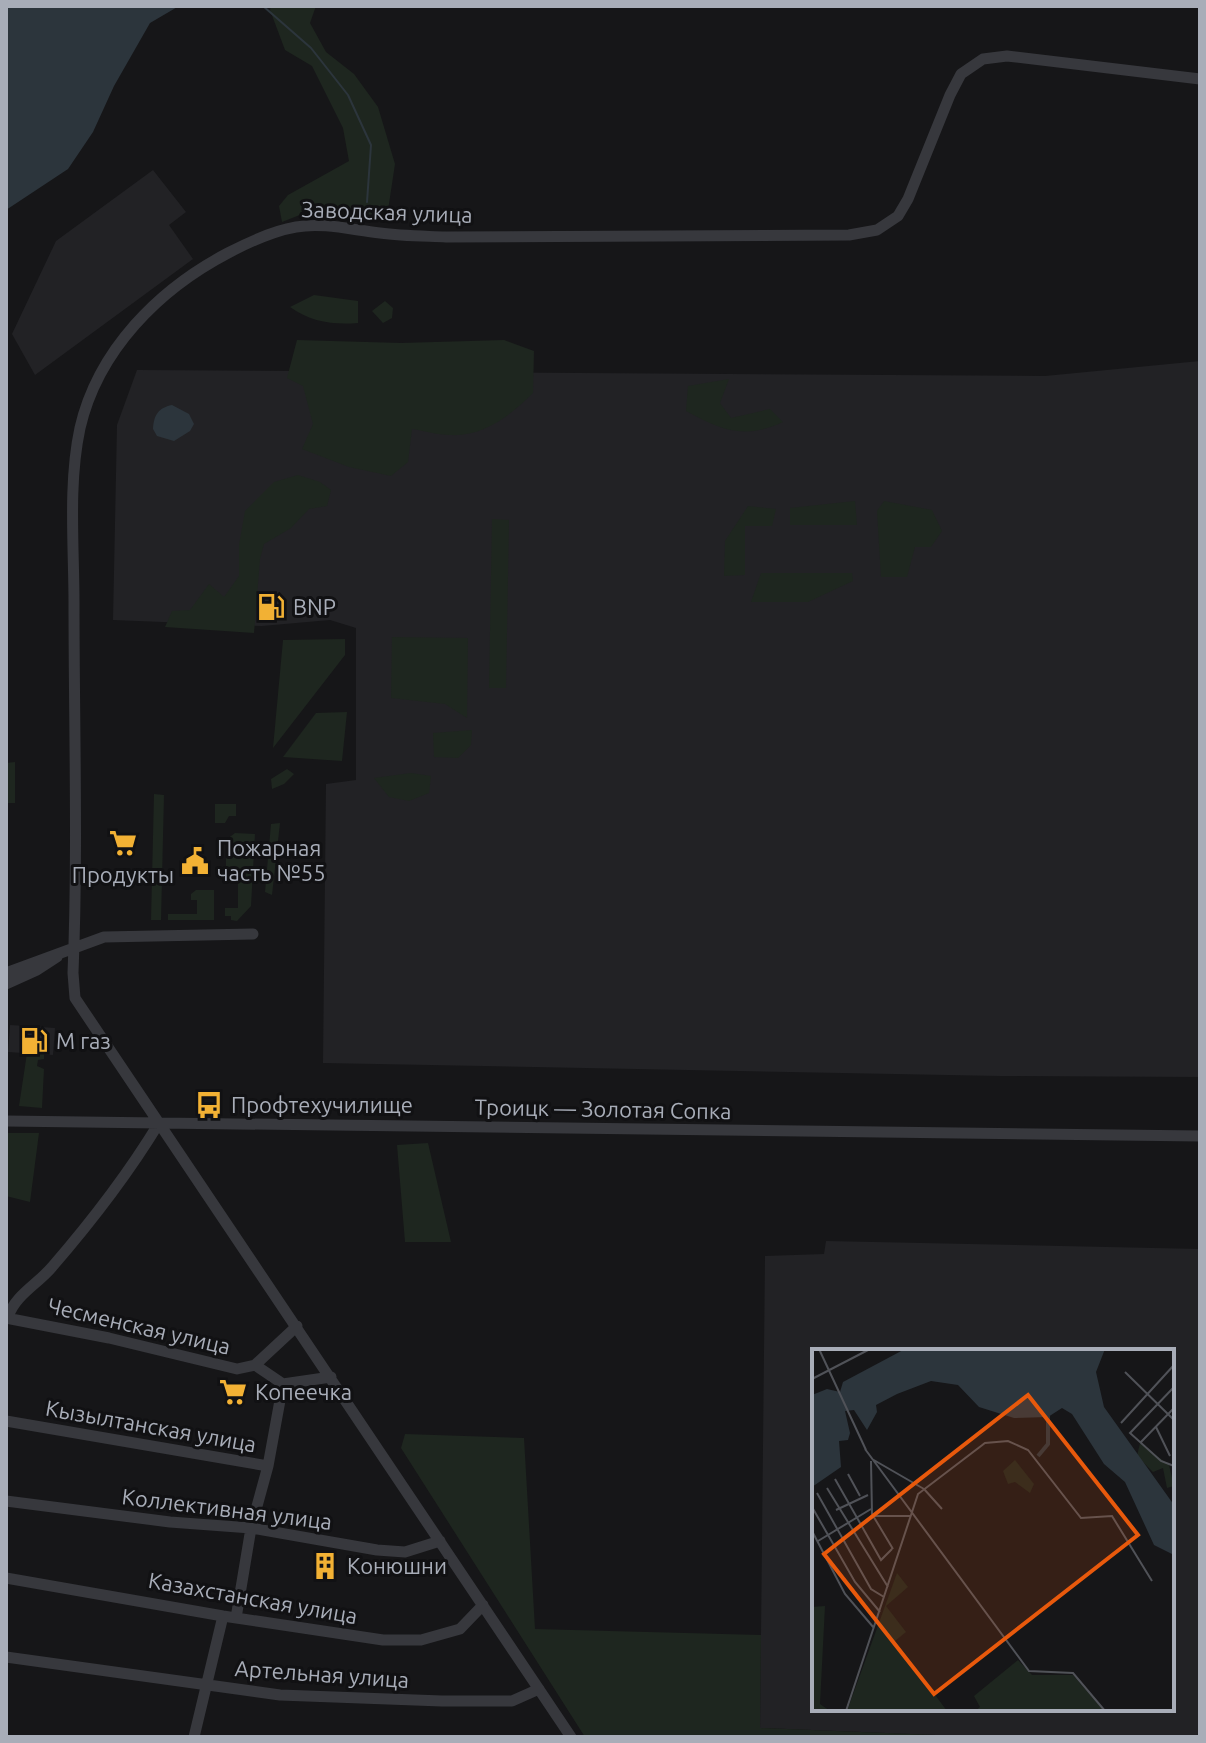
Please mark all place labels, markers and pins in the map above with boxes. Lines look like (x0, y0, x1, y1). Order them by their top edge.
fuel station icon: BNP (256, 592, 286, 622)
place label: BNP (293, 594, 336, 619)
supermarket icon: Продукты (108, 828, 138, 858)
place label: Пожарная часть №55 (217, 835, 326, 885)
public building icon: Пожарная часть №55 (180, 846, 210, 876)
place label: Продукты (72, 862, 174, 887)
fuel station icon: М газ (19, 1026, 49, 1056)
place label: М газ (56, 1028, 111, 1053)
bus stop icon: Профтехучилище (194, 1090, 224, 1120)
place label: Профтехучилище (231, 1092, 413, 1117)
supermarket icon: Копеечка (218, 1377, 248, 1407)
place label: Копеечка (255, 1379, 352, 1404)
building icon: Конюшни (310, 1551, 340, 1581)
place label: Конюшни (347, 1553, 447, 1578)

